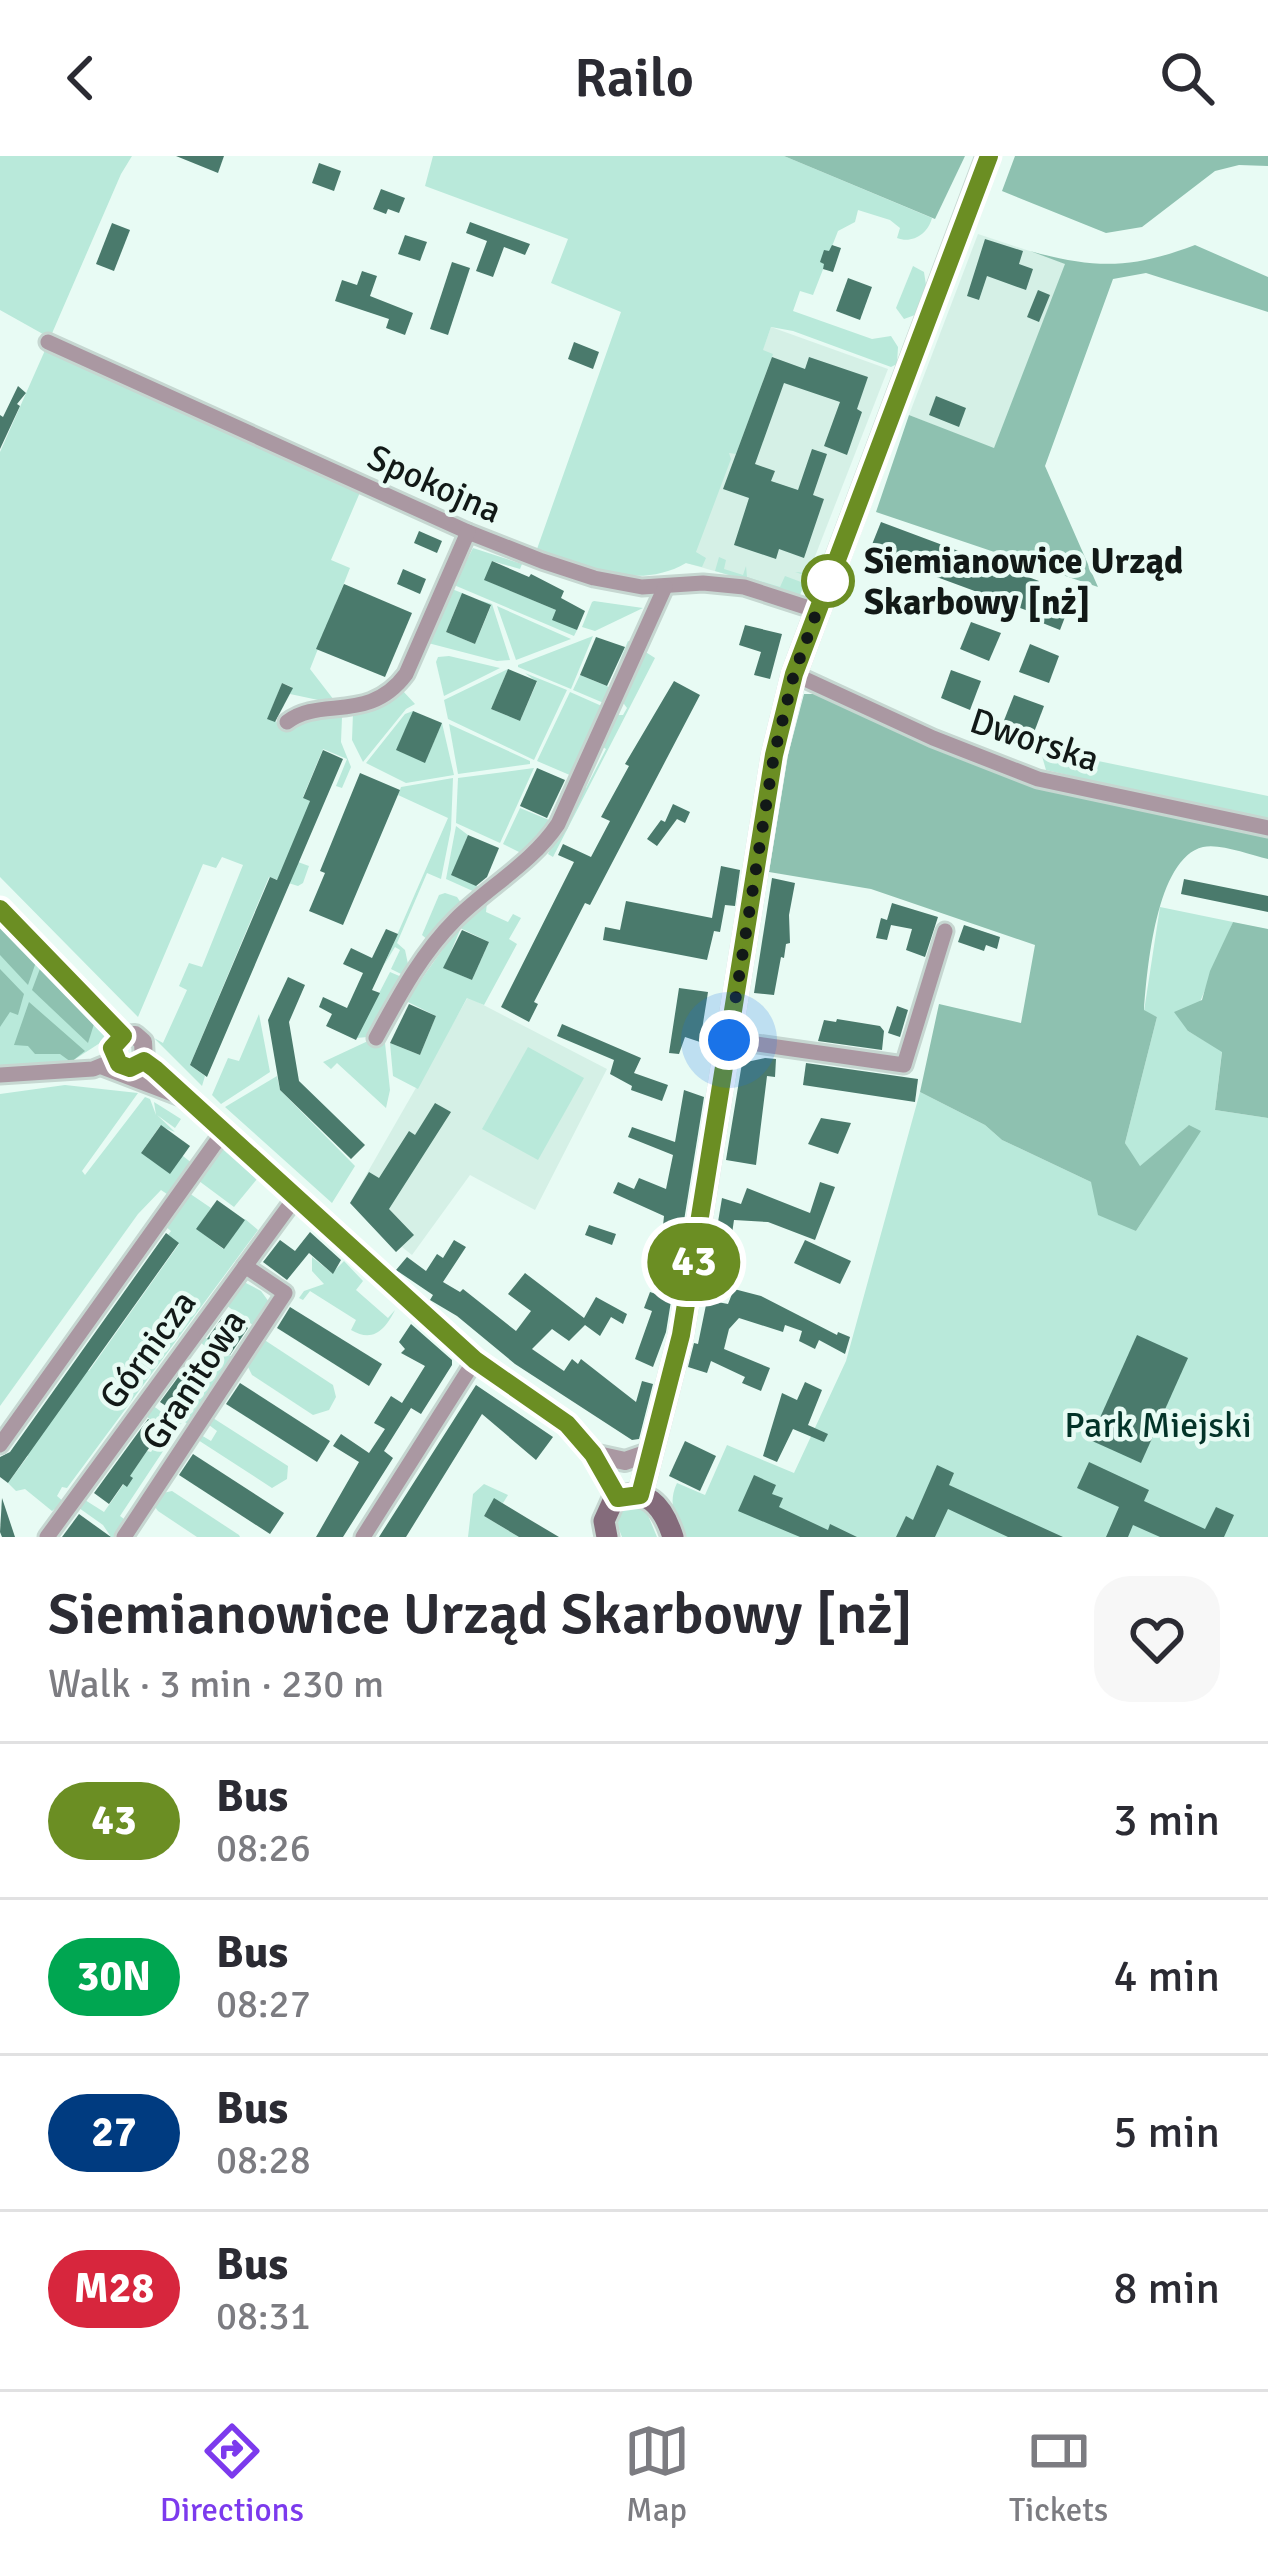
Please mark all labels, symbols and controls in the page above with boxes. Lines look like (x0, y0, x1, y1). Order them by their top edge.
icon: back (48, 45, 114, 111)
text: Railo (574, 45, 694, 112)
icon: search (1154, 45, 1220, 111)
street label: Spokojna (360, 435, 508, 534)
place label: Siemianowice Urząd Skarbowy [nż] (864, 539, 1183, 625)
marker: Siemianowice Urząd Skarbowy [nż] (803, 556, 853, 606)
street label: Dworska (964, 698, 1105, 782)
your location (699, 1010, 759, 1070)
line badge: 43 (640, 1223, 748, 1301)
text: 43 (671, 1236, 717, 1287)
street label: Górnicza (90, 1282, 206, 1418)
street label: Granitowa (132, 1301, 256, 1458)
park label: Park Miejski (1064, 1403, 1252, 1448)
button: heart (1094, 1576, 1220, 1702)
text: Siemianowice Urząd Skarbowy [nż] (48, 1579, 914, 1650)
text: Walk · 3 min · 230 m (48, 1660, 384, 1708)
text: Bus (216, 1769, 288, 1824)
text: 3 min (1113, 1793, 1220, 1848)
text: 43 (91, 1795, 137, 1846)
text: 08:26 (216, 1824, 311, 1872)
text: Bus (216, 1925, 288, 1980)
text: 4 min (1113, 1949, 1220, 2004)
text: 30N (77, 1951, 151, 2002)
text: 08:27 (216, 1980, 311, 2028)
text: Bus (216, 2081, 288, 2136)
text: 5 min (1113, 2105, 1220, 2160)
text: 27 (91, 2107, 137, 2158)
text: 08:28 (216, 2136, 311, 2184)
text: Bus (216, 2237, 288, 2292)
text: 8 min (1113, 2261, 1220, 2316)
text: M28 (74, 2263, 154, 2314)
text: 08:31 (216, 2292, 311, 2340)
tab: Directions (160, 2418, 304, 2531)
tab: Map (624, 2418, 690, 2531)
tab: Tickets (1009, 2418, 1108, 2531)

